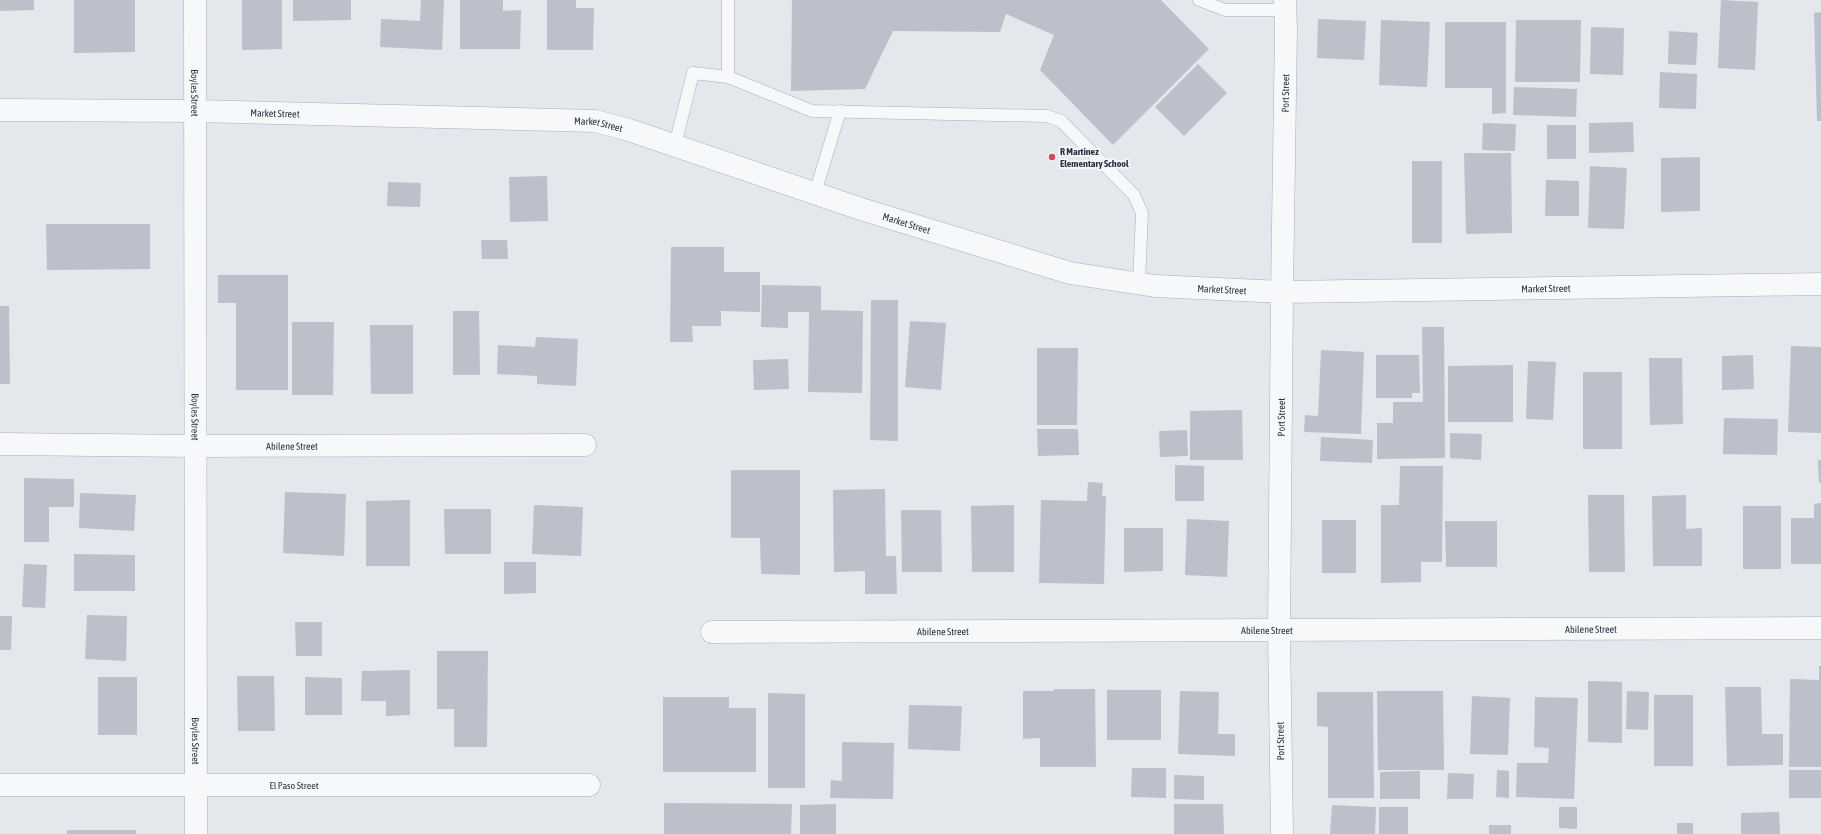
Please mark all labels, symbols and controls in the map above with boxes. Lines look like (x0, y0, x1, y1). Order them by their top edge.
street label: Boyles Street (189, 69, 200, 117)
street label: Port Street (1280, 74, 1291, 112)
street label: Market Street (250, 107, 300, 120)
street label: Market Street (574, 115, 624, 134)
place label: R Martinez Elementary School (1060, 146, 1129, 169)
marker: R Martinez Elementary School (1047, 152, 1057, 162)
street label: Market Street (881, 211, 932, 236)
street label: Market Street (1197, 283, 1247, 296)
street label: Market Street (1521, 283, 1571, 294)
street label: Boyles Street (189, 393, 201, 441)
street label: Port Street (1276, 398, 1287, 436)
street label: Abilene Street (266, 441, 318, 452)
street label: Abilene Street (1565, 624, 1617, 635)
street label: Abilene Street (1241, 625, 1293, 636)
street label: Abilene Street (917, 626, 969, 637)
street label: Boyles Street (190, 717, 201, 765)
street label: Port Street (1275, 722, 1286, 760)
street label: El Paso Street (269, 780, 319, 791)

